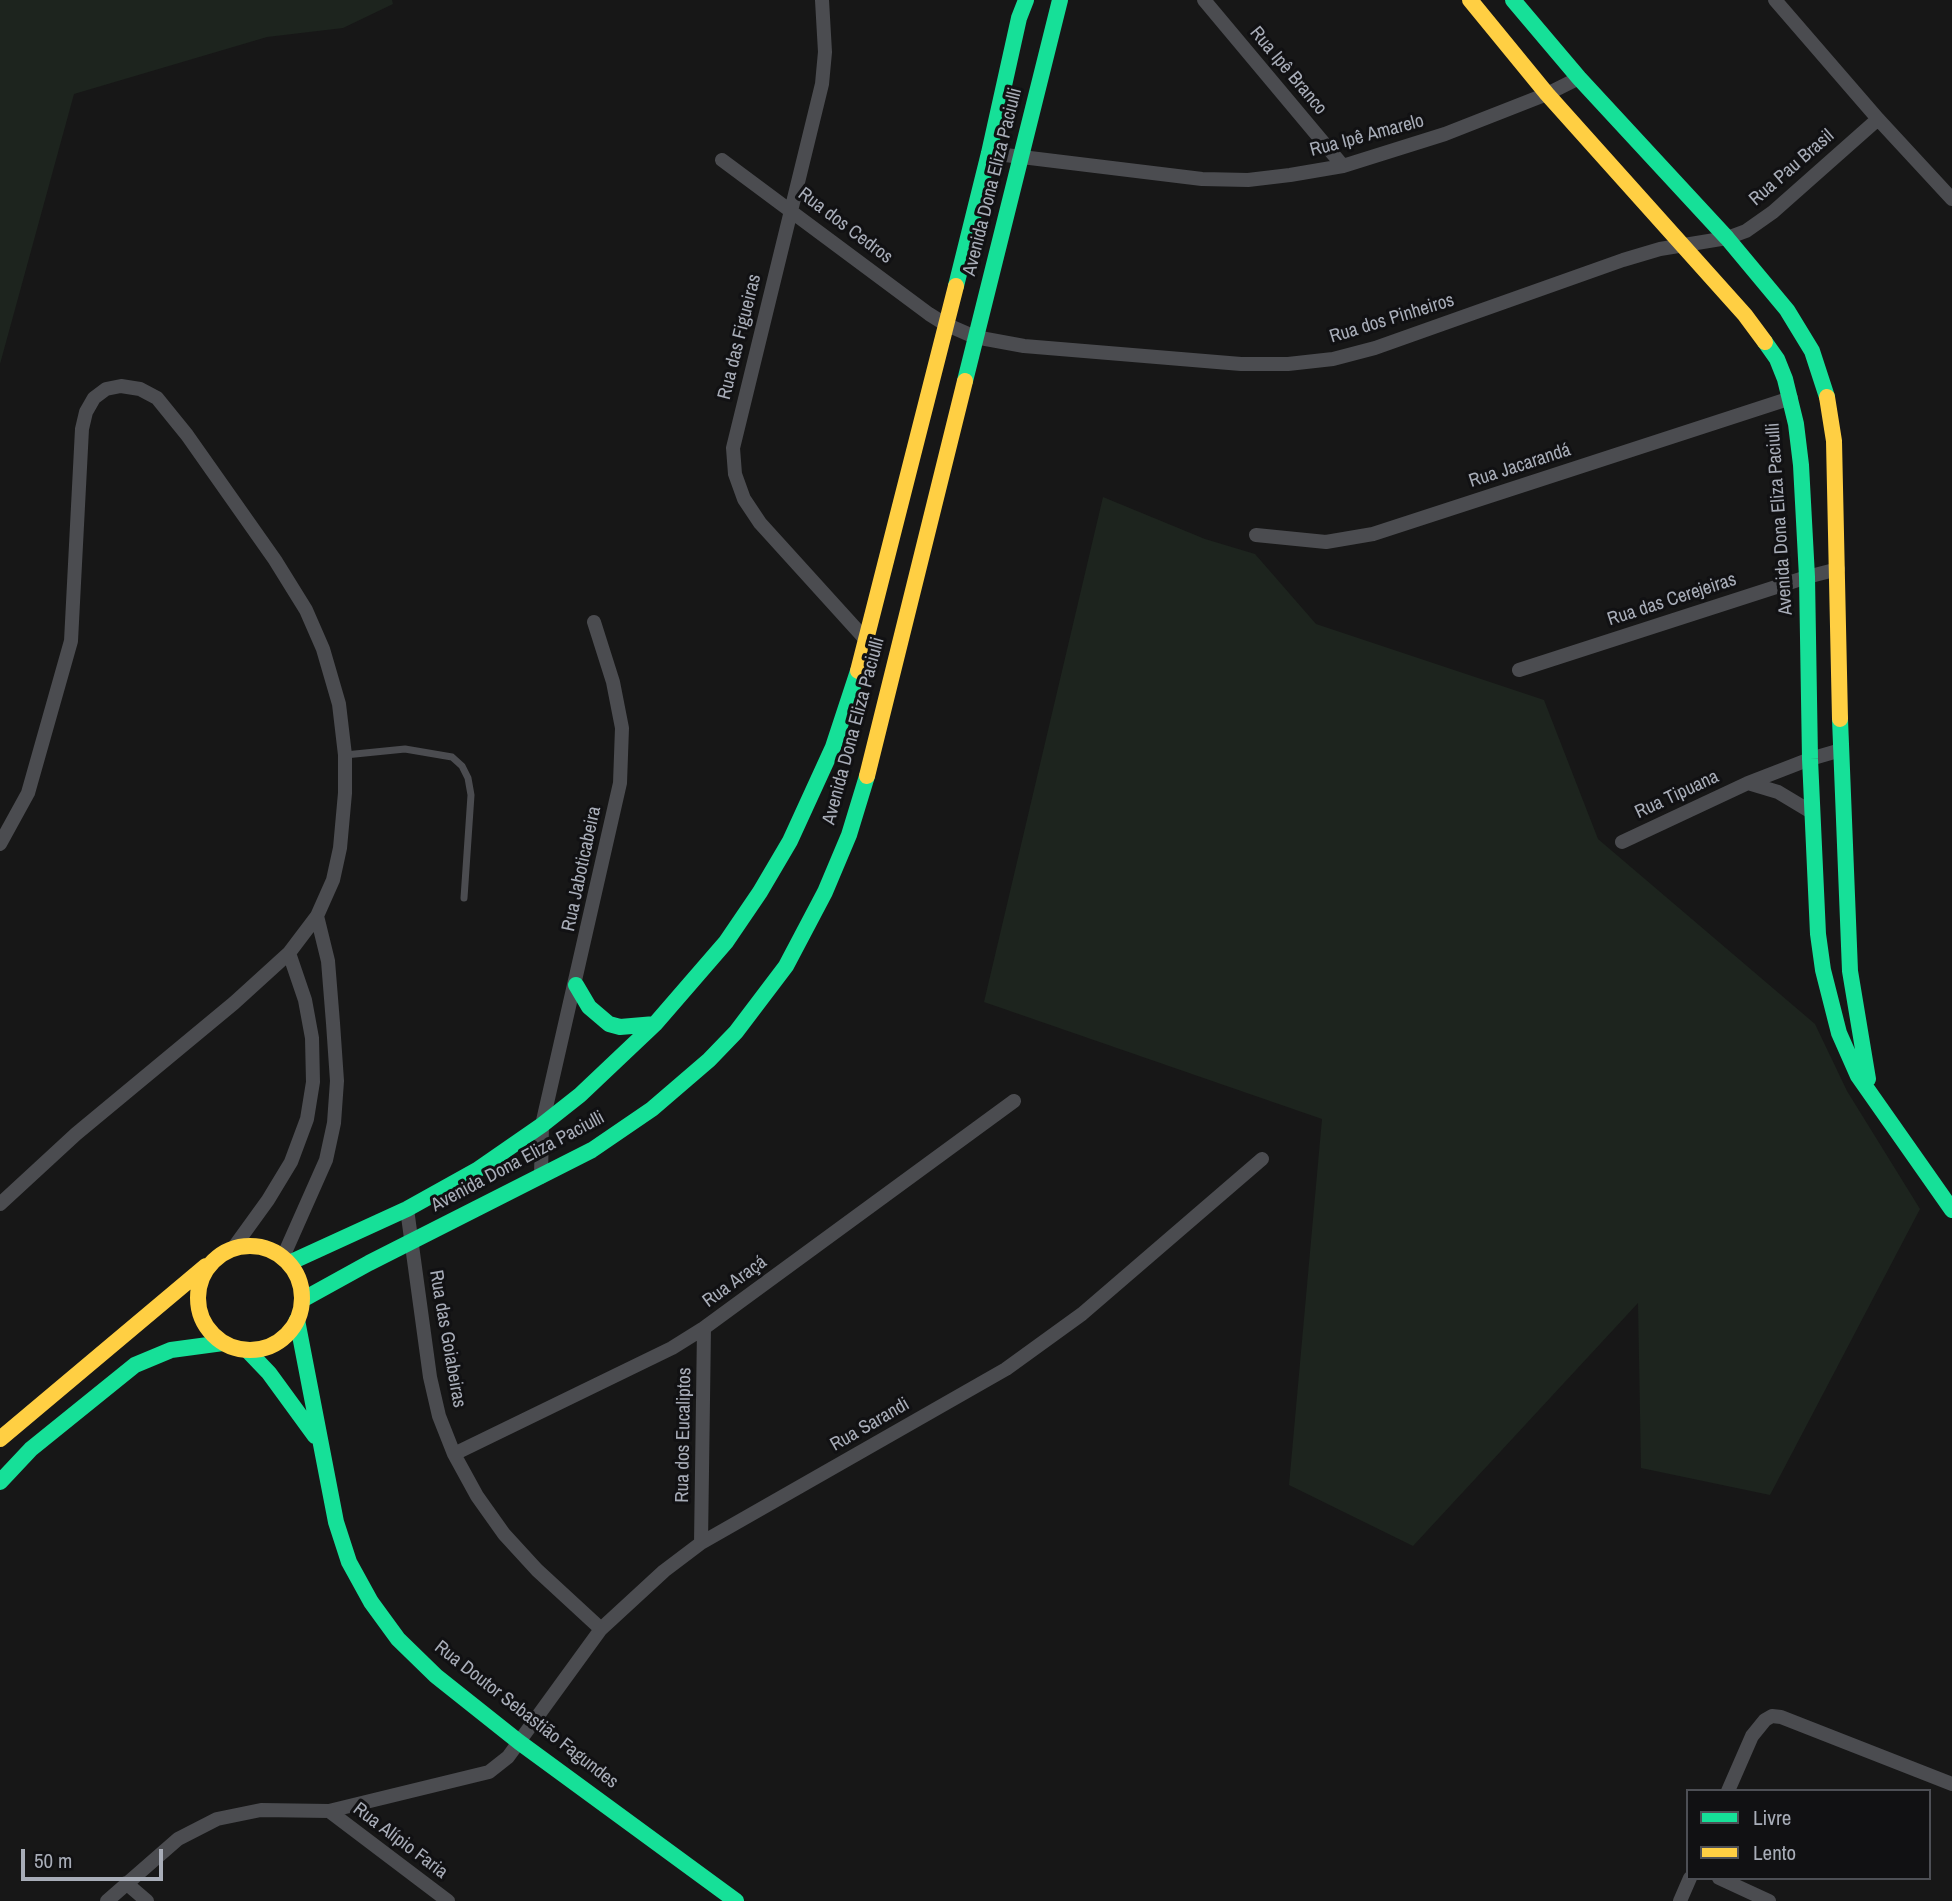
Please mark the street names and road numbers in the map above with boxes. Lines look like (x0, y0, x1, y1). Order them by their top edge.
street label: Rua Ipê Branco (1244, 22, 1332, 120)
street label: Avenida Dona Eliza Paciulli (959, 86, 1027, 278)
street label: Rua Ipê Amarelo (1308, 110, 1426, 162)
street label: Rua Pau Brasil (1745, 125, 1839, 211)
street label: Rua dos Cedros (793, 183, 897, 269)
street label: Rua das Figueiras (713, 272, 767, 402)
street label: Rua dos Pinheiros (1327, 289, 1457, 349)
street label: Avenida Dona Eliza Paciulli (1762, 422, 1798, 616)
street label: Rua Jacarandá (1466, 439, 1574, 493)
street label: Rua das Cerejeiras (1605, 568, 1739, 632)
street label: Avenida Dona Eliza Paciulli (818, 635, 890, 827)
street label: Rua Tipuana (1632, 766, 1722, 824)
street label: Rua Jaboticabeira (558, 804, 606, 934)
street label: Avenida Dona Eliza Paciulli (428, 1107, 608, 1217)
street label: Rua Araçá (699, 1251, 771, 1313)
street label: Rua das Goiabeiras (424, 1268, 470, 1410)
street label: Rua dos Eucaliptos (671, 1367, 697, 1503)
street label: Rua Sarandi (826, 1393, 914, 1457)
street label: Rua Doutor Sebastião Fagundes (430, 1636, 622, 1794)
street label: Rua Alípio Faria (348, 1798, 452, 1884)

